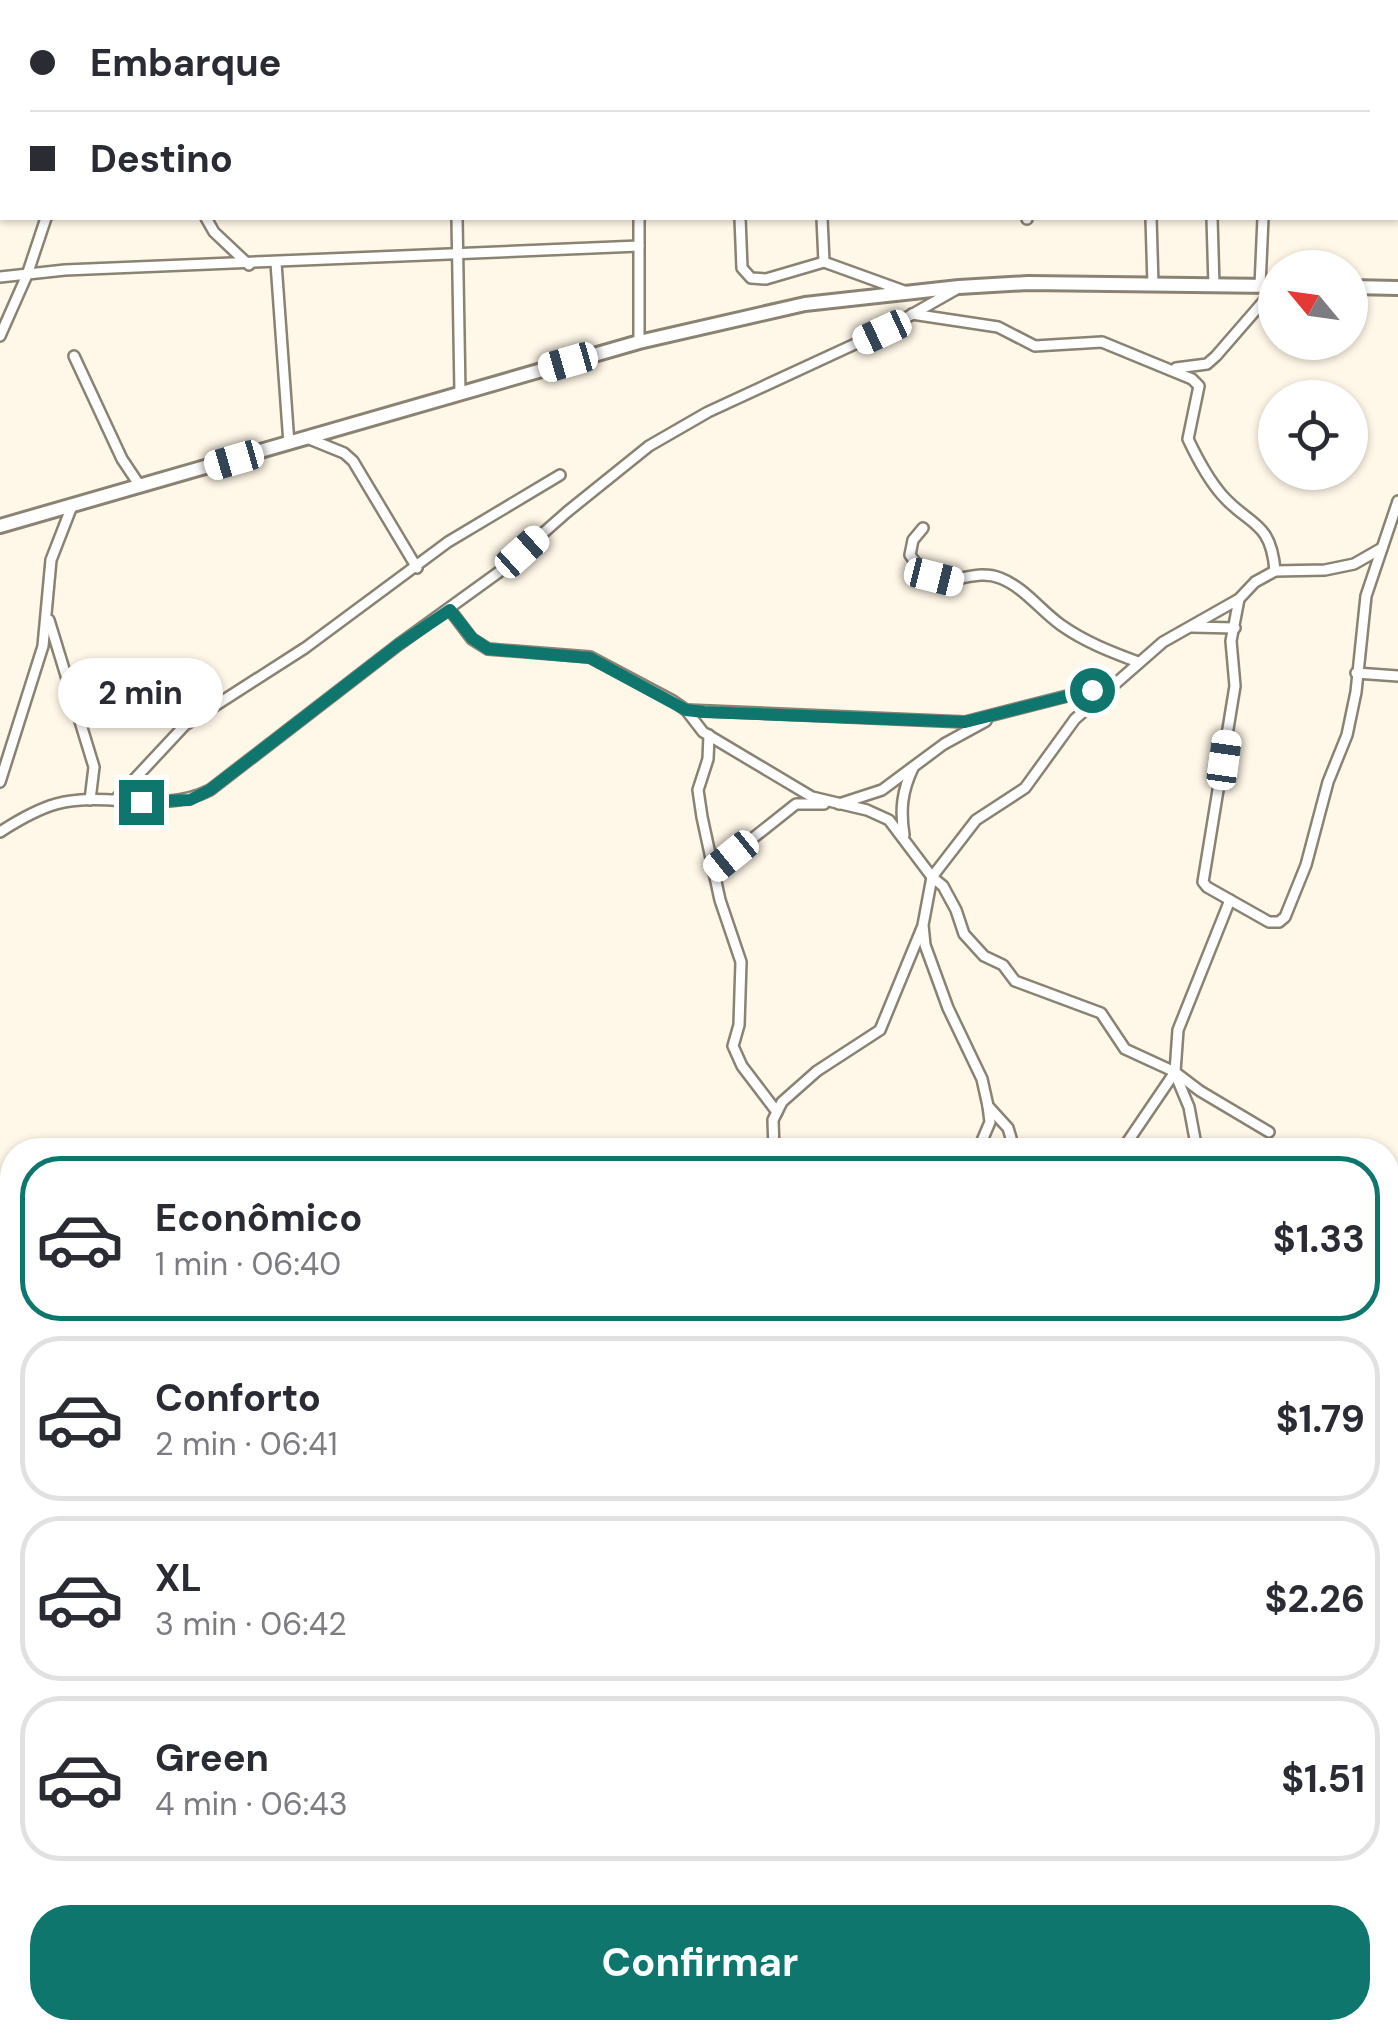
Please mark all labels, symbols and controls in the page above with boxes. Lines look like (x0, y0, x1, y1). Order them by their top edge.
text: Embarque (90, 38, 282, 88)
text: Destino (90, 134, 233, 184)
north arrow (1258, 250, 1368, 360)
map controls (1258, 250, 1368, 490)
car (848, 306, 916, 358)
car (535, 339, 601, 385)
button: locate (1258, 380, 1368, 490)
car (201, 437, 267, 483)
car (490, 521, 554, 583)
car (901, 555, 967, 599)
callout: 2 min (58, 657, 224, 727)
route start (1070, 668, 1115, 713)
text: 2 min (98, 672, 183, 714)
car (1205, 728, 1243, 792)
route end (119, 780, 164, 825)
car (698, 825, 764, 887)
text: Econômico (155, 1193, 362, 1243)
icon: car (35, 1194, 125, 1284)
text: $1.33 (1273, 1214, 1365, 1264)
text: 1 min · 06:40 (155, 1243, 341, 1285)
text: Conforto (155, 1373, 321, 1423)
icon: car (35, 1374, 125, 1464)
text: $1.79 (1276, 1394, 1365, 1444)
text: 2 min · 06:41 (155, 1423, 338, 1465)
text: XL (155, 1553, 202, 1603)
icon: car (35, 1554, 125, 1644)
text: $2.26 (1265, 1574, 1365, 1624)
text: 3 min · 06:42 (155, 1603, 347, 1645)
text: Green (155, 1733, 269, 1783)
icon: car (35, 1734, 125, 1824)
text: $1.51 (1281, 1754, 1365, 1804)
text: 4 min · 06:43 (155, 1783, 348, 1825)
button: Confirmar (30, 1905, 1370, 2020)

